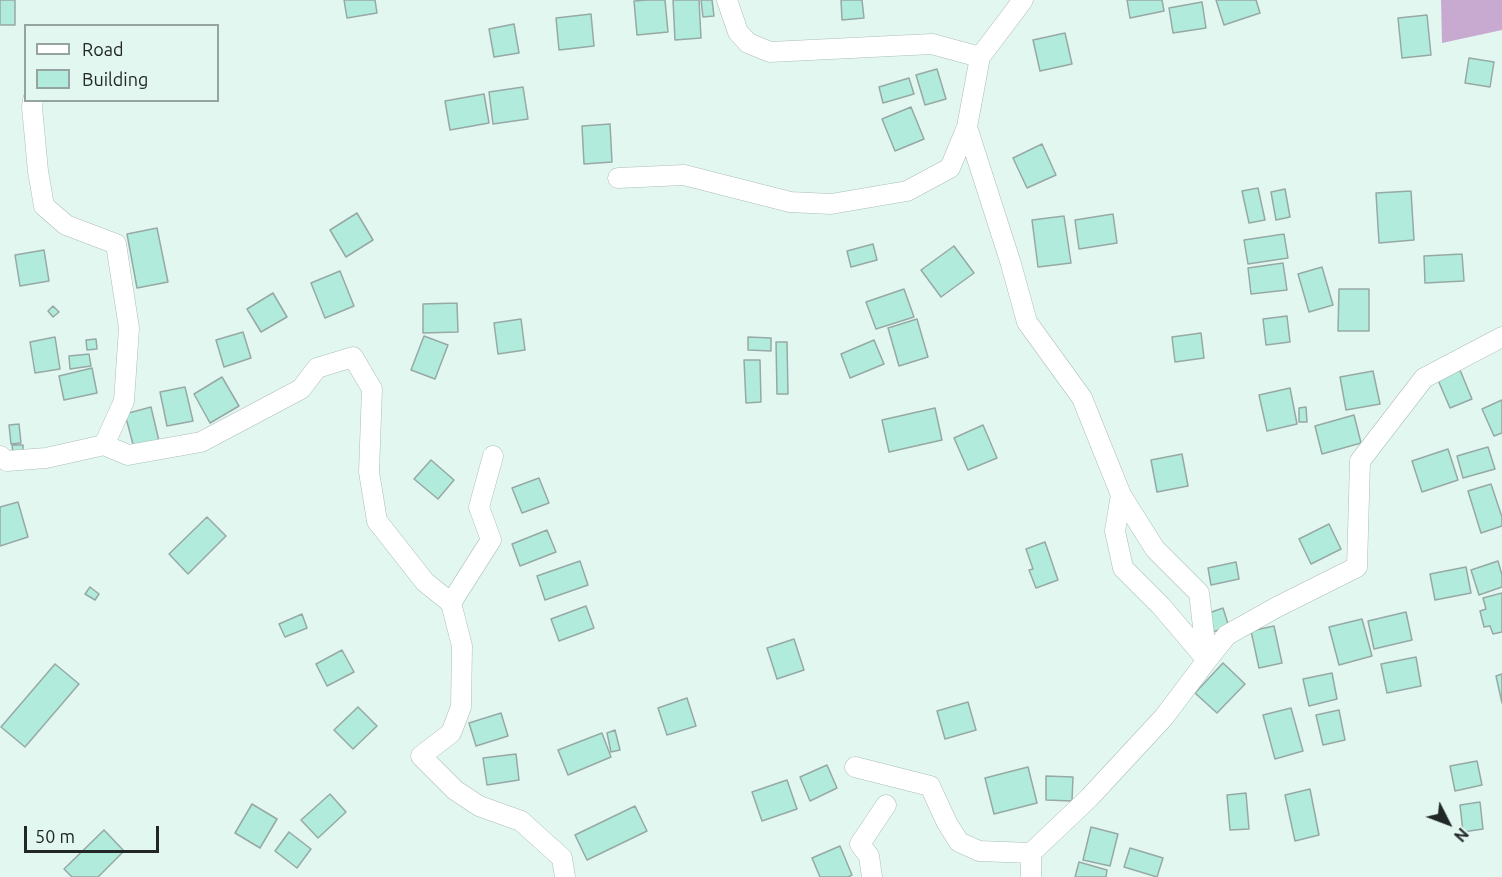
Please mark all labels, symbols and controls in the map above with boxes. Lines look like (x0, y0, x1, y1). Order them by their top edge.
legend (24, 24, 219, 102)
text: Road (82, 39, 124, 59)
text: Building (82, 69, 148, 89)
north arrow (1418, 793, 1478, 853)
scale bar (27, 814, 162, 852)
text: N (1451, 825, 1472, 846)
text: 50 m (35, 826, 75, 846)

